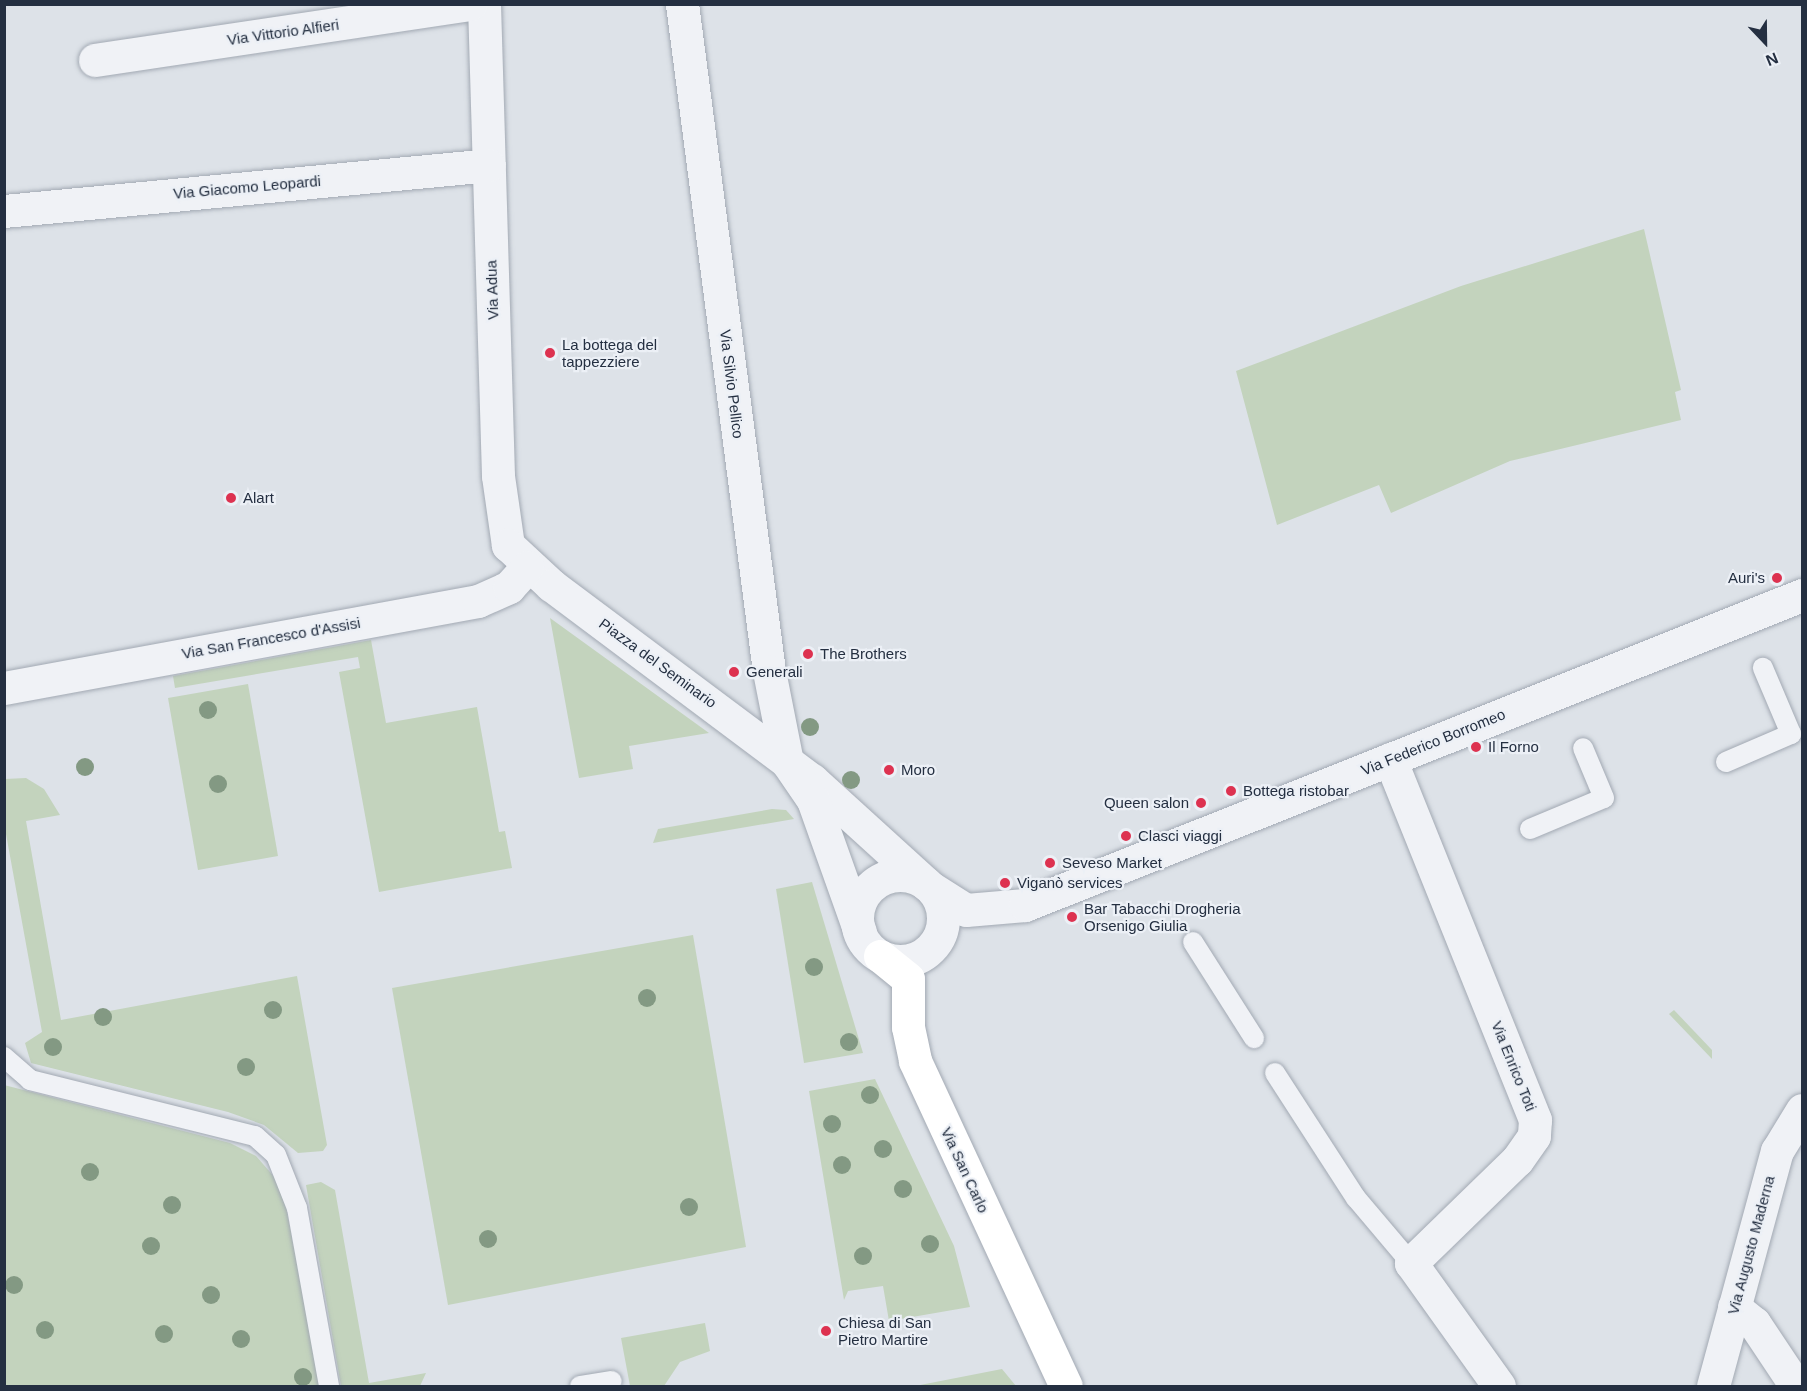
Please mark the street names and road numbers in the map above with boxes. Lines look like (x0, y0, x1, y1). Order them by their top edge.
street label: Via Vittorio Alfieri (225, 15, 341, 49)
street label: Via Giacomo Leopardi (172, 172, 322, 202)
street label: Via Adua (482, 259, 502, 321)
street label: Via Silvio Pellico (716, 328, 748, 440)
street label: Via San Francesco d'Assisi (180, 613, 362, 663)
street label: Piazza del Seminario (596, 614, 720, 712)
street label: Via Federico Borromeo (1358, 705, 1508, 779)
street label: Via Enrico Toti (1488, 1018, 1540, 1114)
street label: Via San Carlo (937, 1124, 993, 1216)
street label: Via Augusto Maderna (1724, 1173, 1778, 1317)

